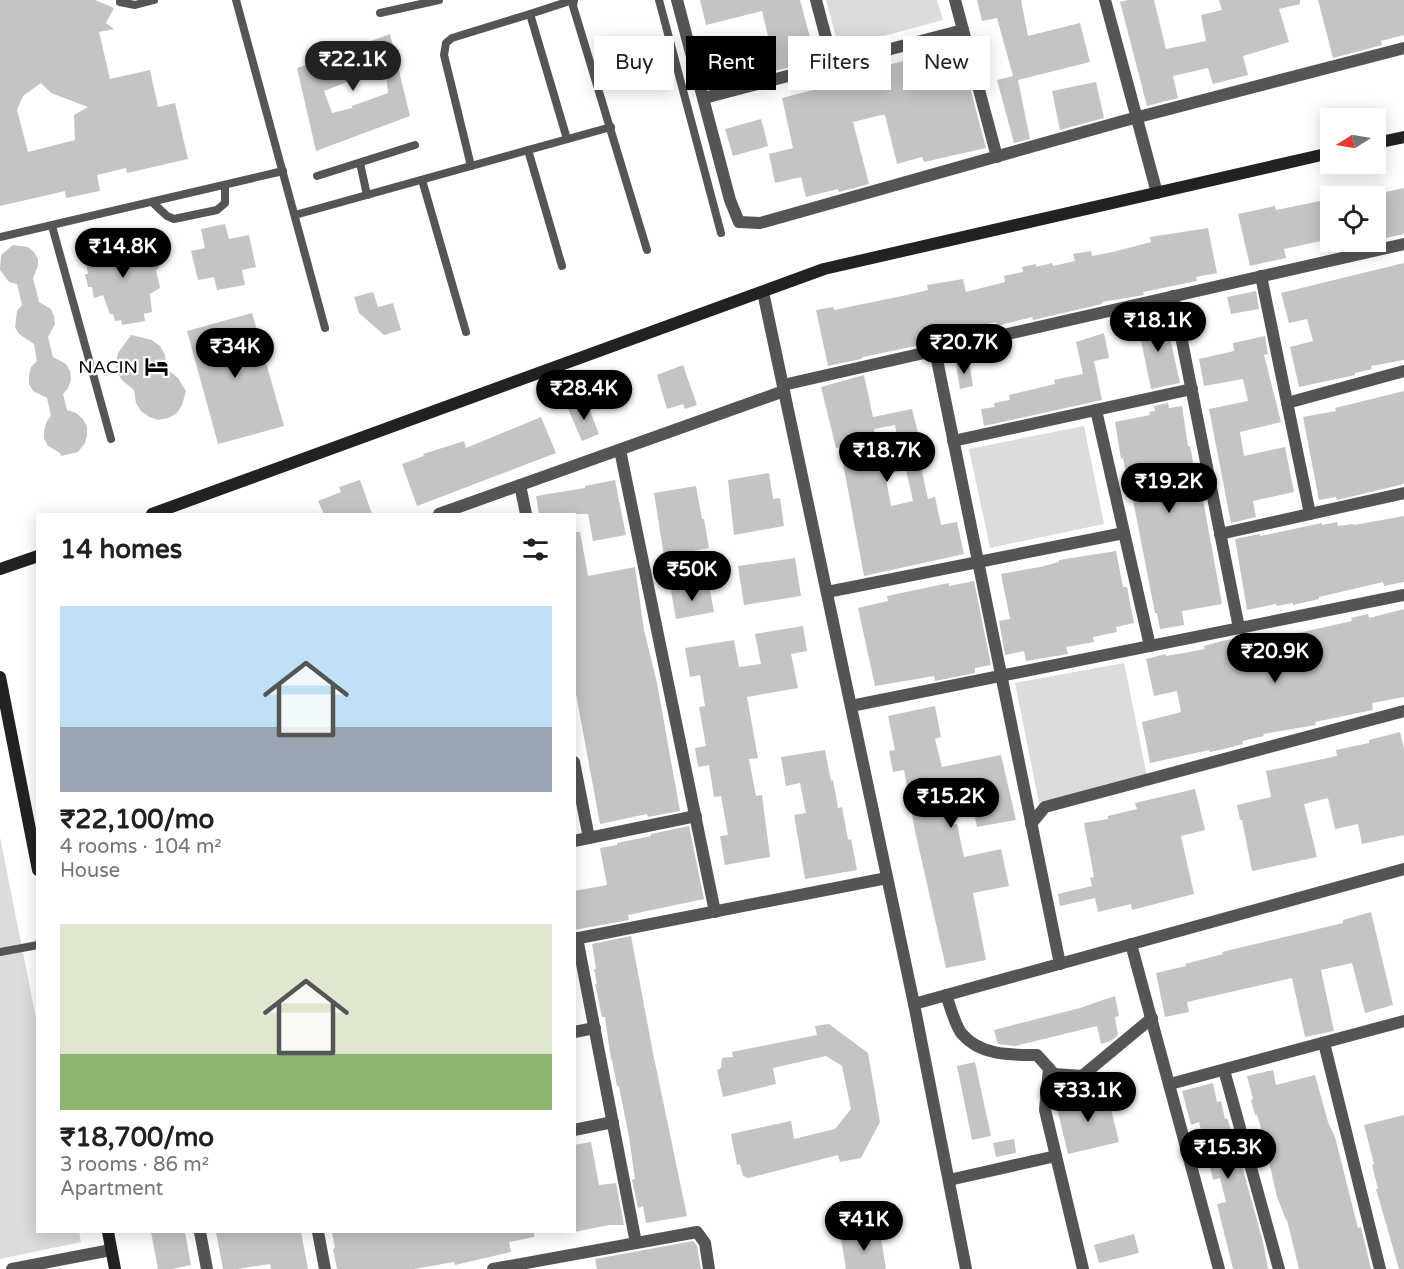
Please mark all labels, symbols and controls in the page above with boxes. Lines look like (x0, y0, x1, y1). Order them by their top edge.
chip: Buy (594, 36, 674, 90)
chip: Rent (686, 36, 776, 90)
chip: Filters (788, 36, 891, 90)
chip: New (903, 36, 990, 90)
pin: ₹22.1K (304, 41, 402, 92)
text: ₹22.1K (319, 48, 387, 72)
north arrow (1320, 108, 1386, 174)
map controls (1320, 108, 1386, 252)
button: locate (1320, 186, 1386, 252)
pin: ₹14.8K (74, 228, 172, 279)
text: ₹14.8K (89, 235, 157, 259)
pin: ₹18.1K (1109, 302, 1207, 353)
text: ₹18.1K (1124, 309, 1192, 333)
pin: ₹20.7K (915, 324, 1013, 375)
pin: ₹34K (199, 328, 271, 379)
text: ₹20.7K (930, 331, 998, 355)
text: ₹34K (210, 335, 260, 359)
hotel icon: NACIN (143, 354, 169, 380)
place label: NACIN (78, 356, 138, 378)
pin: ₹28.4K (535, 370, 633, 421)
text: ₹28.4K (550, 377, 618, 401)
pin: ₹18.7K (838, 432, 936, 483)
text: ₹18.7K (853, 439, 921, 463)
pin: ₹19.2K (1120, 463, 1218, 514)
text: ₹19.2K (1135, 470, 1203, 494)
icon: filters (519, 533, 552, 566)
text: 14 homes (60, 534, 182, 565)
pin: ₹50K (656, 551, 728, 602)
text: ₹50K (667, 558, 717, 582)
pin: ₹20.9K (1226, 633, 1324, 684)
text: ₹20.9K (1241, 640, 1309, 664)
icon: home (252, 645, 360, 753)
pin: ₹15.2K (902, 778, 1000, 829)
text: ₹15.2K (917, 785, 985, 809)
text: ₹22,100/mo (60, 804, 214, 835)
text: 4 rooms · 104 m² (60, 835, 222, 859)
text: House (60, 859, 120, 883)
icon: home (252, 963, 360, 1071)
pin: ₹33.1K (1039, 1072, 1137, 1123)
text: ₹33.1K (1054, 1079, 1122, 1103)
text: ₹18,700/mo (60, 1122, 214, 1153)
pin: ₹15.3K (1179, 1129, 1277, 1180)
text: ₹15.3K (1194, 1136, 1262, 1160)
text: 3 rooms · 86 m² (60, 1153, 209, 1177)
text: Apartment (60, 1177, 163, 1201)
pin: ₹41K (828, 1201, 900, 1252)
text: ₹41K (839, 1208, 889, 1232)

